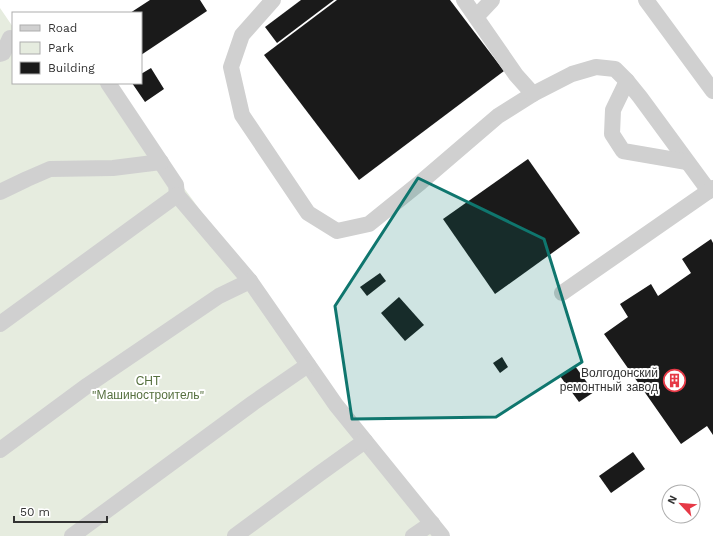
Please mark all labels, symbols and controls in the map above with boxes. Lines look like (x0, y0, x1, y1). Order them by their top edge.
legend (12, 12, 142, 84)
text: Road (48, 21, 77, 35)
text: Park (48, 41, 74, 55)
text: Building (48, 61, 95, 75)
place label: Волгодонский ремонтный завод (560, 366, 658, 394)
building icon: Волгодонский ремонтный завод (661, 367, 687, 393)
park label: СНТ "Машиностроитель" (92, 374, 204, 402)
north arrow (661, 484, 701, 524)
text: N (665, 493, 680, 506)
scale bar (14, 498, 107, 524)
text: 50 m (20, 505, 50, 519)

